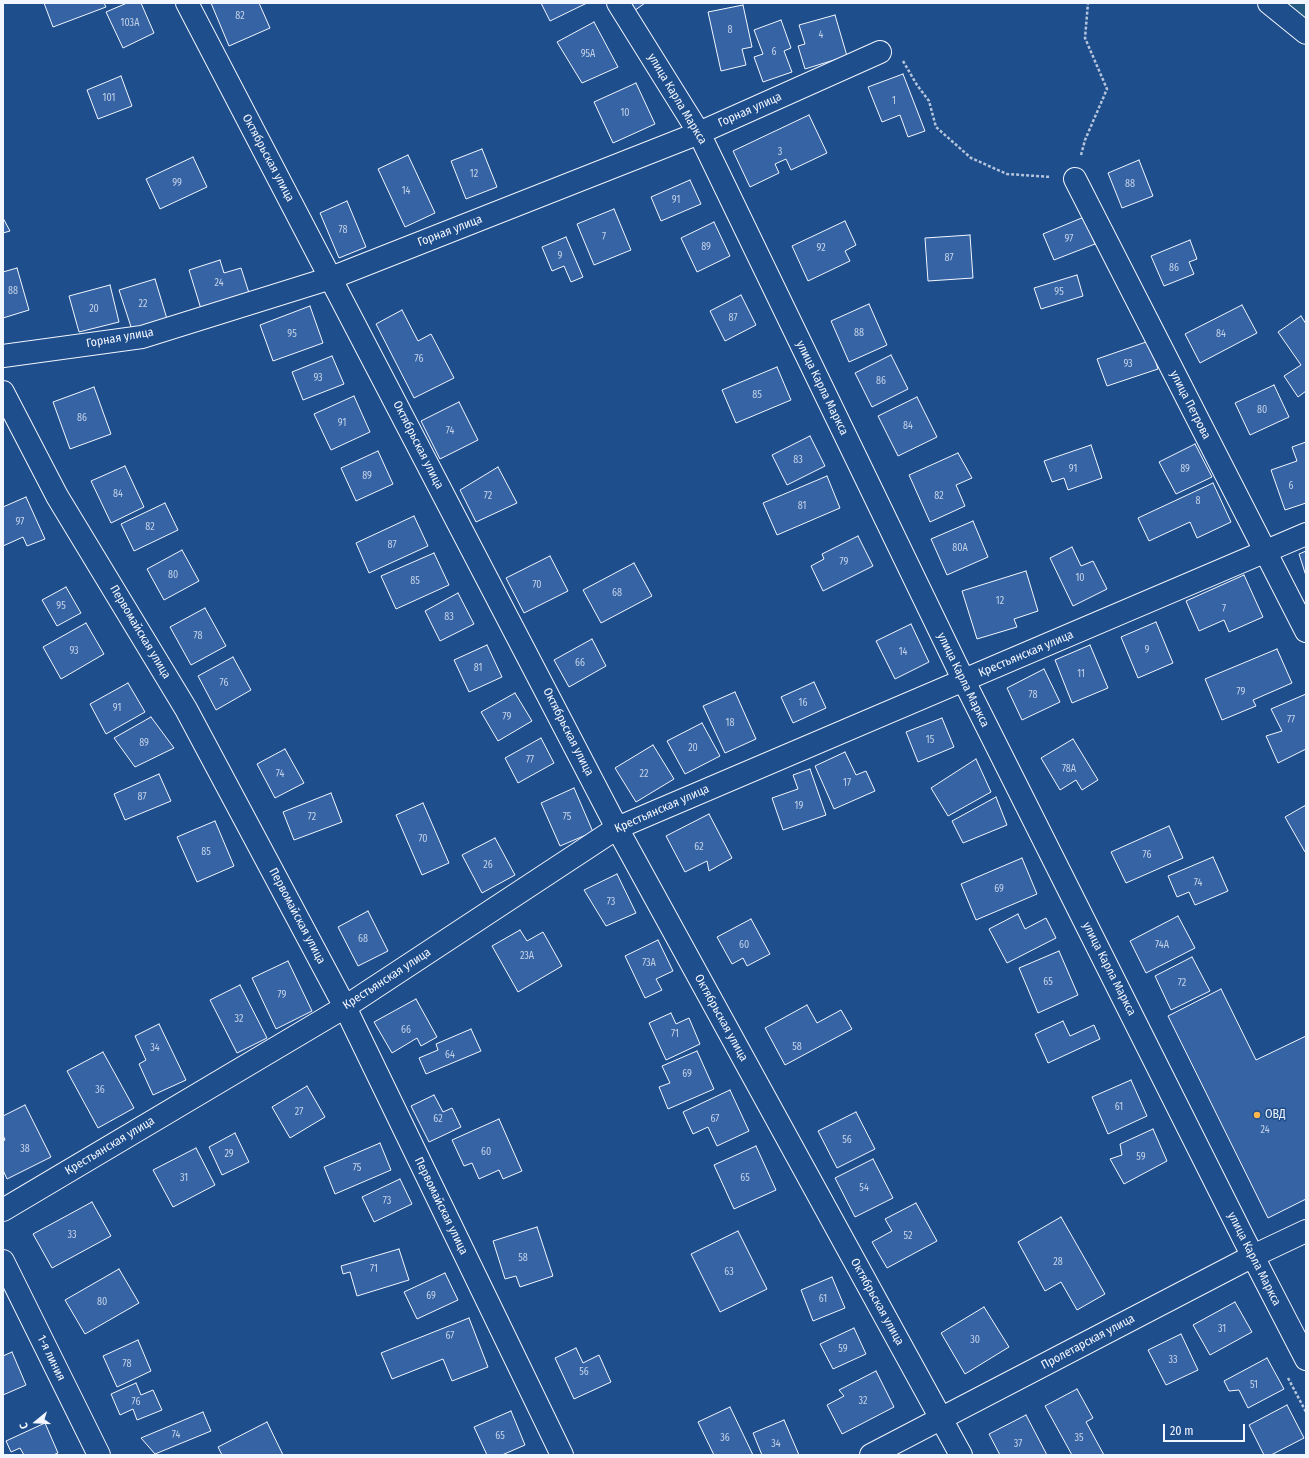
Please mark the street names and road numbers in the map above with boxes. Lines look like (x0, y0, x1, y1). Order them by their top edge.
street label: улица Карла Маркса (644, 51, 710, 147)
street label: Горная улица (716, 90, 784, 130)
street label: Октябрьская улица (239, 112, 297, 204)
street label: Горная улица (416, 212, 484, 250)
street label: Горная улица (85, 325, 155, 351)
street label: улица Карла Маркса (793, 338, 851, 438)
street label: улица Петрова (1167, 368, 1213, 442)
street label: Октябрьская улица (390, 398, 446, 492)
street label: Первомайская улица (106, 583, 174, 681)
street label: Крестьянская улица (976, 627, 1076, 681)
street label: улица Карла Маркса (934, 630, 992, 730)
street label: Октябрьская улица (540, 685, 596, 779)
street label: Крестьянская улица (613, 782, 711, 836)
street label: Первомайская улица (266, 865, 328, 967)
street label: улица Карла Маркса (1079, 920, 1139, 1018)
street label: Крестьянская улица (340, 945, 434, 1013)
street label: Октябрьская улица (691, 972, 751, 1064)
street label: Крестьянская улица (63, 1114, 157, 1178)
street label: Первомайская улица (411, 1155, 471, 1257)
street label: улица Карла Маркса (1224, 1210, 1284, 1308)
street label: Октябрьская улица (847, 1256, 907, 1348)
street label: Пролетарская улица (1039, 1311, 1137, 1373)
street label: 1-я линия (34, 1333, 68, 1383)

